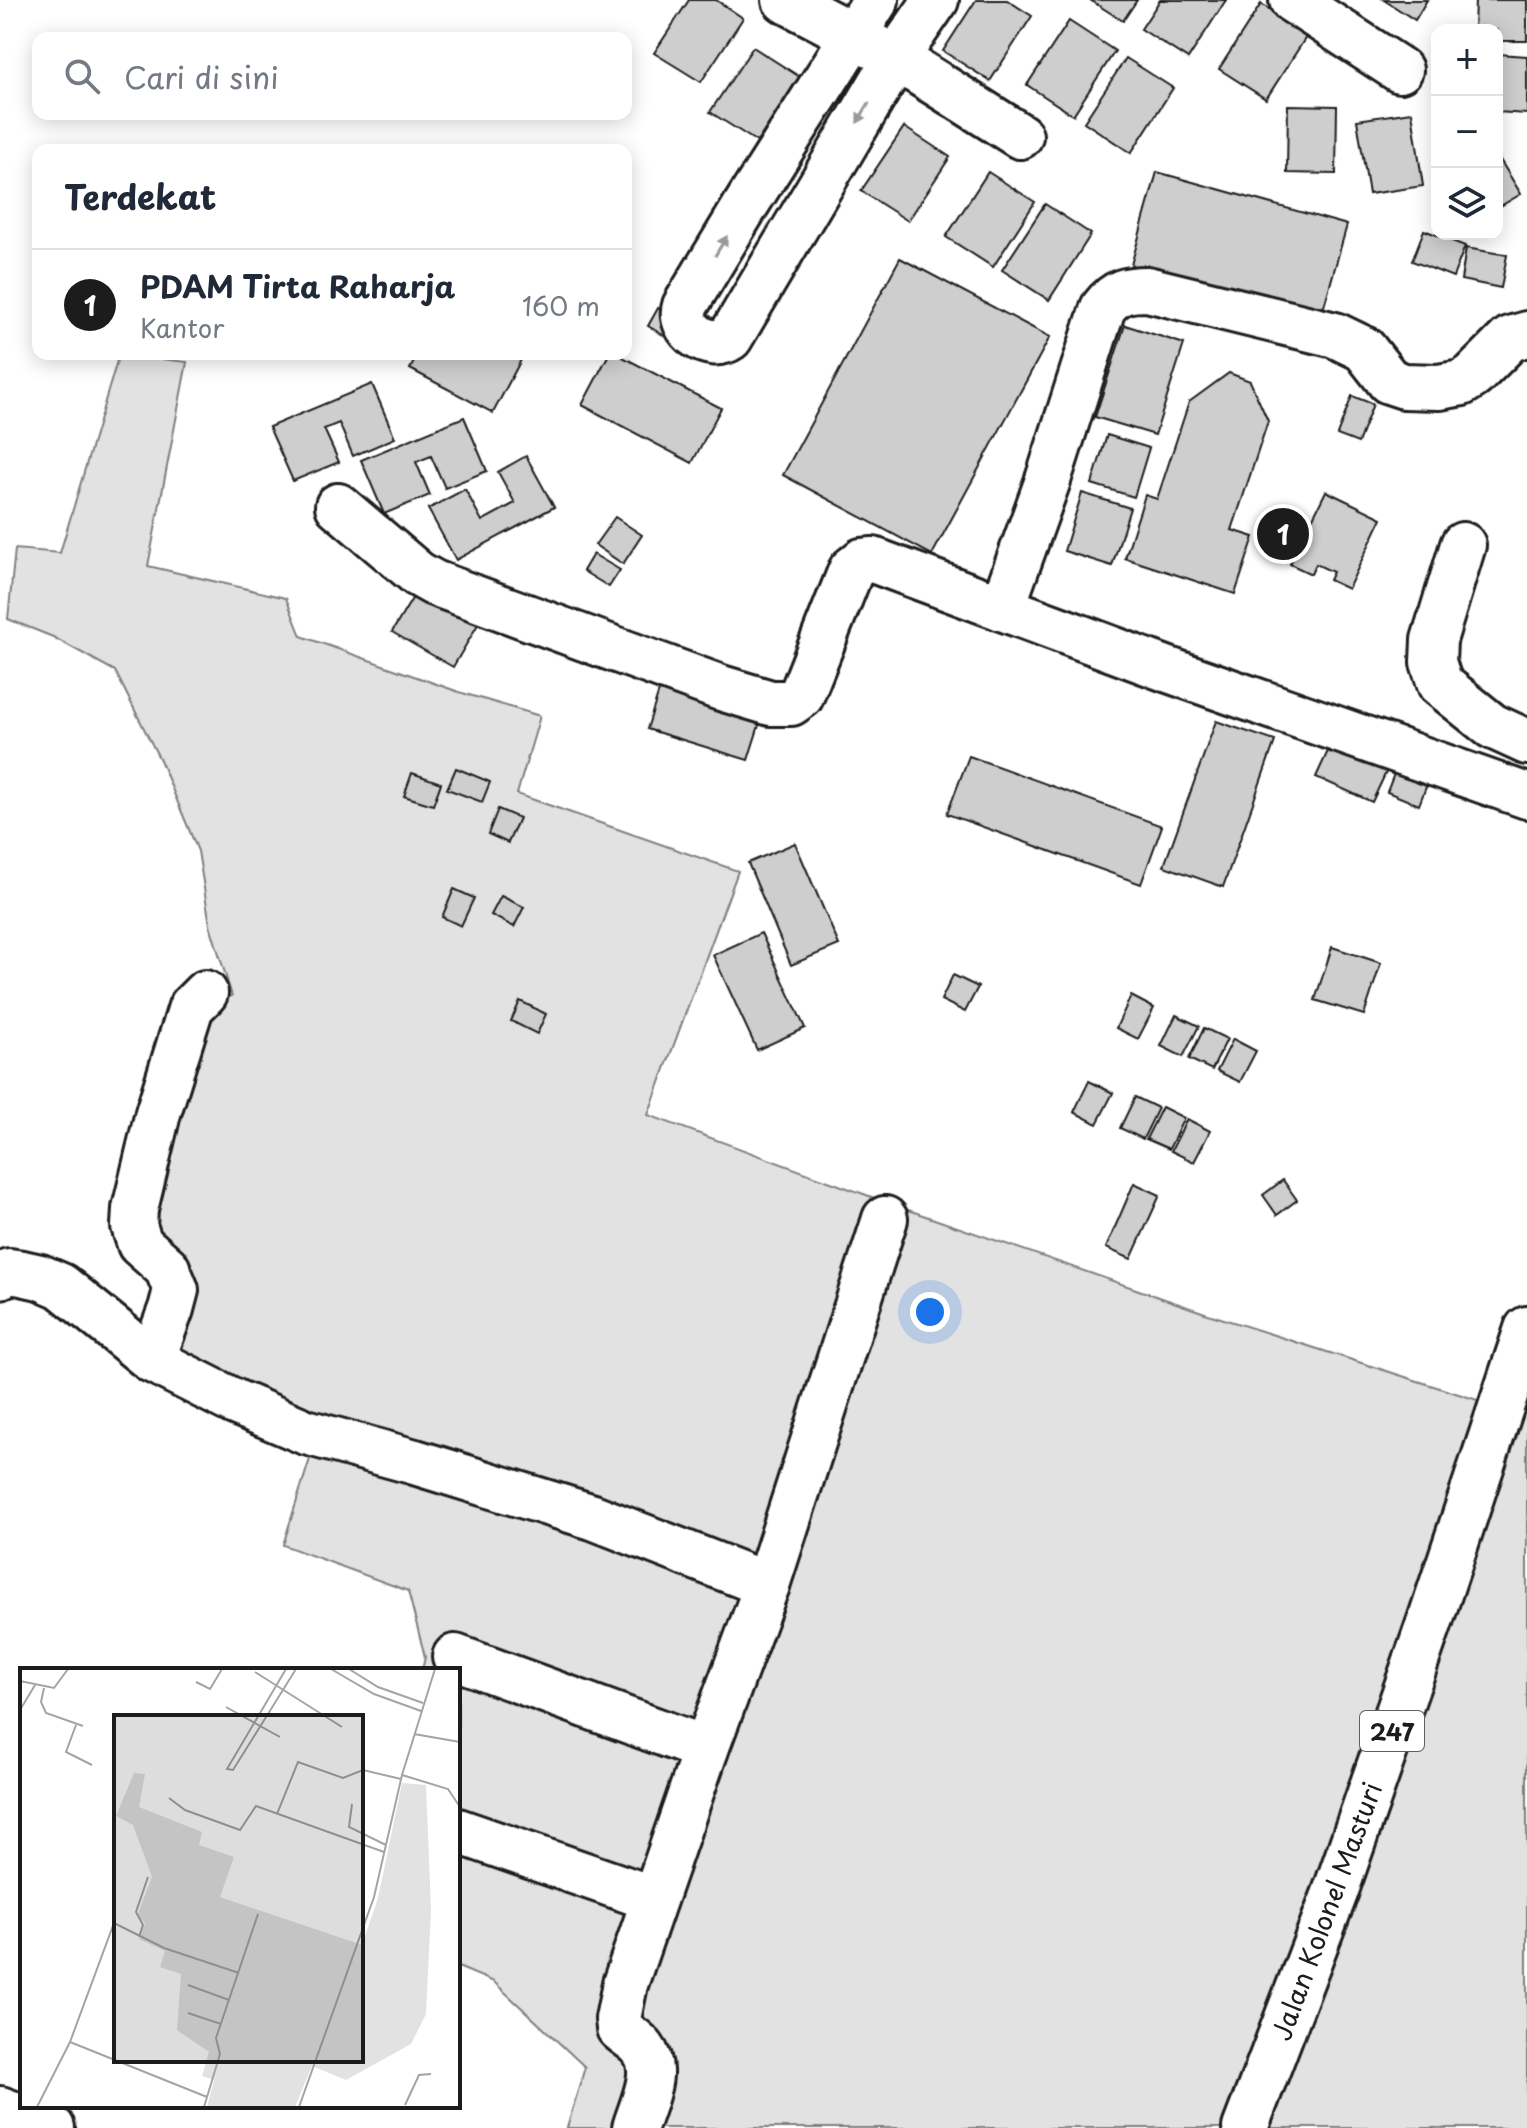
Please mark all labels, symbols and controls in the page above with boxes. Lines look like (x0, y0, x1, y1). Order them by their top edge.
map controls (1431, 24, 1503, 240)
button: + (1431, 24, 1503, 96)
search box (32, 32, 632, 120)
icon: search (60, 54, 104, 98)
text: Cari di sini (124, 54, 279, 99)
button: − (1431, 96, 1503, 168)
one-way arrow (856, 102, 870, 124)
button: layers (1431, 168, 1503, 240)
text: Terdekat (64, 170, 216, 222)
one-way arrow (714, 235, 728, 257)
text: PDAM Tirta Raharja (140, 263, 455, 308)
text: 1 (84, 286, 96, 325)
text: 160 m (522, 286, 600, 325)
text: Kantor (140, 308, 224, 347)
pin: 1 (1257, 504, 1309, 564)
your location (910, 1292, 950, 1332)
inset map (20, 1668, 460, 2108)
road number: 247 (1360, 1711, 1424, 1751)
street label: Jalan Kolonel Masturi (1261, 1776, 1391, 2046)

